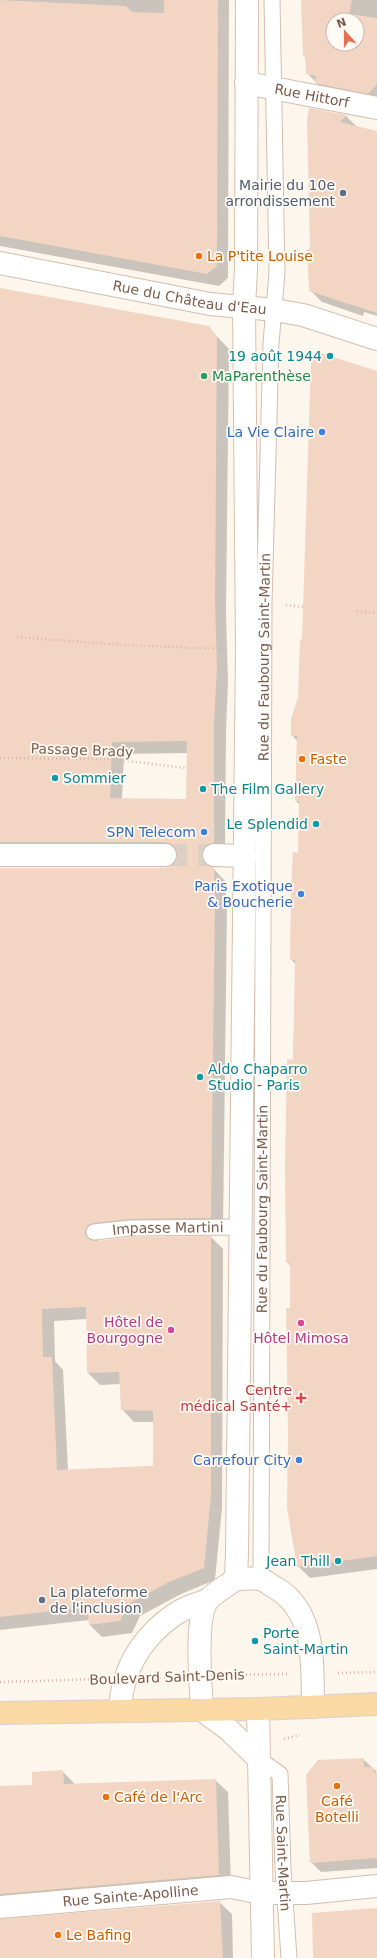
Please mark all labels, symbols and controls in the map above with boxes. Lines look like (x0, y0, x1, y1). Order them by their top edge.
north arrow (325, 12, 365, 52)
text: N (335, 15, 348, 31)
street label: Rue Hittorf (273, 81, 352, 111)
place label: Mairie du 10e arrondissement (225, 177, 335, 209)
marker: Mairie du 10e arrondissement (338, 188, 348, 198)
place label: La P'tite Louise (207, 248, 313, 264)
marker: La P'tite Louise (194, 251, 204, 261)
street label: Rue du Château d'Eau (112, 277, 267, 317)
place label: 19 août 1944 (228, 348, 322, 364)
marker: 19 août 1944 (325, 351, 335, 361)
place label: MaParenthèse (212, 368, 311, 384)
marker: MaParenthèse (199, 371, 209, 381)
place label: La Vie Claire (227, 424, 314, 440)
marker: La Vie Claire (317, 427, 327, 437)
street label: Rue du Faubourg Saint-Martin (256, 553, 273, 761)
street label: Passage Brady (30, 740, 134, 760)
place label: Faste (310, 751, 347, 767)
marker: Faste (297, 754, 307, 764)
place label: Sommier (63, 770, 126, 786)
marker: Sommier (50, 773, 60, 783)
place label: The Film Gallery (210, 781, 324, 797)
marker: The Film Gallery (198, 784, 208, 794)
place label: Le Splendid (227, 816, 308, 832)
marker: Le Splendid (311, 819, 321, 829)
place label: SPN Telecom (107, 824, 196, 840)
marker: SPN Telecom (199, 827, 209, 837)
place label: Paris Exotique & Boucherie (194, 878, 293, 910)
marker: Paris Exotique & Boucherie (296, 889, 306, 899)
place label: Aldo Chaparro Studio - Paris (208, 1061, 308, 1093)
marker: Aldo Chaparro Studio - Paris (195, 1072, 205, 1082)
street label: Rue du Faubourg Saint-Martin (254, 1105, 270, 1313)
street label: Impasse Martini (111, 1219, 224, 1238)
place label: Hôtel de Bourgogne (87, 1314, 163, 1346)
marker: Hôtel Mimosa (296, 1318, 306, 1328)
marker: Hôtel de Bourgogne (166, 1325, 176, 1335)
place label: Hôtel Mimosa (253, 1330, 349, 1346)
place label: Centre médical Santé+ (180, 1382, 292, 1414)
marker: Centre médical Santé+ (295, 1392, 307, 1404)
place label: Carrefour City (193, 1452, 291, 1468)
marker: Carrefour City (294, 1455, 304, 1465)
place label: Jean Thill (265, 1553, 330, 1569)
marker: Jean Thill (333, 1556, 343, 1566)
place label: La plateforme de l'inclusion (50, 1584, 148, 1616)
marker: La plateforme de l'inclusion (37, 1595, 47, 1605)
place label: Porte Saint-Martin (263, 1625, 348, 1657)
marker: Porte Saint-Martin (250, 1636, 260, 1646)
street label: Boulevard Saint-Denis (89, 1666, 245, 1688)
marker: Café Botelli (332, 1781, 342, 1791)
place label: Café de l'Arc (114, 1789, 203, 1805)
marker: Café de l'Arc (101, 1792, 111, 1802)
place label: Café Botelli (315, 1793, 359, 1825)
street label: Rue Saint-Martin (273, 1795, 294, 1912)
street label: Rue Sainte-Apolline (62, 1882, 199, 1910)
place label: Le Bafing (66, 1927, 131, 1943)
marker: Le Bafing (53, 1930, 63, 1940)

